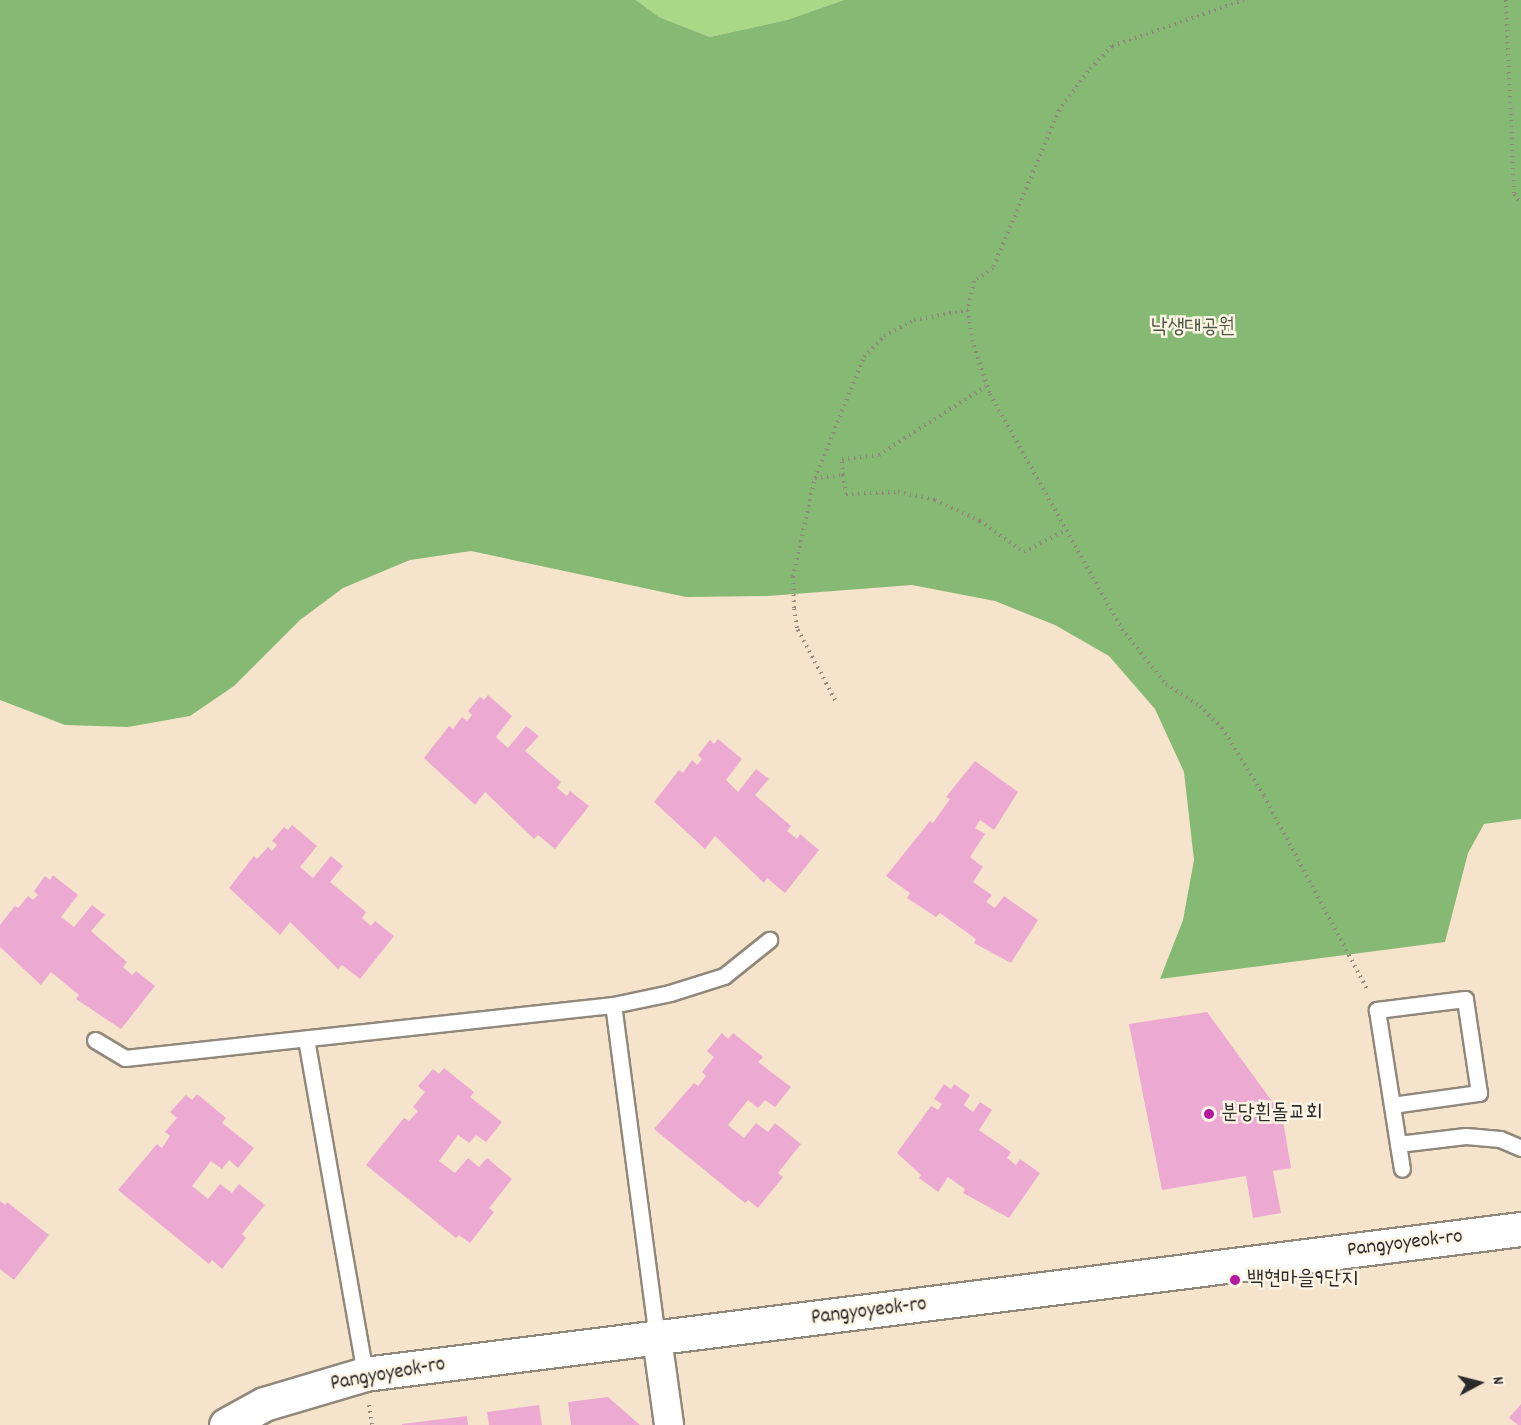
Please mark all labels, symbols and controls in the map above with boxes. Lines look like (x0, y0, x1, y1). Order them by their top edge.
park label: 낙생대공원 (1151, 315, 1235, 341)
place label: 분당흰돌교회 (1221, 1101, 1322, 1127)
marker: 분당흰돌교회 (1202, 1107, 1216, 1121)
street label: Pangyoyeok-ro (1346, 1224, 1464, 1264)
place label: 백현마을9단지 (1247, 1267, 1358, 1293)
marker: 백현마을9단지 (1228, 1273, 1242, 1287)
street label: Pangyoyeok-ro (810, 1292, 928, 1332)
street label: Pangyoyeok-ro (329, 1353, 447, 1397)
north arrow (1449, 1353, 1509, 1413)
text: N (1485, 1375, 1509, 1386)

